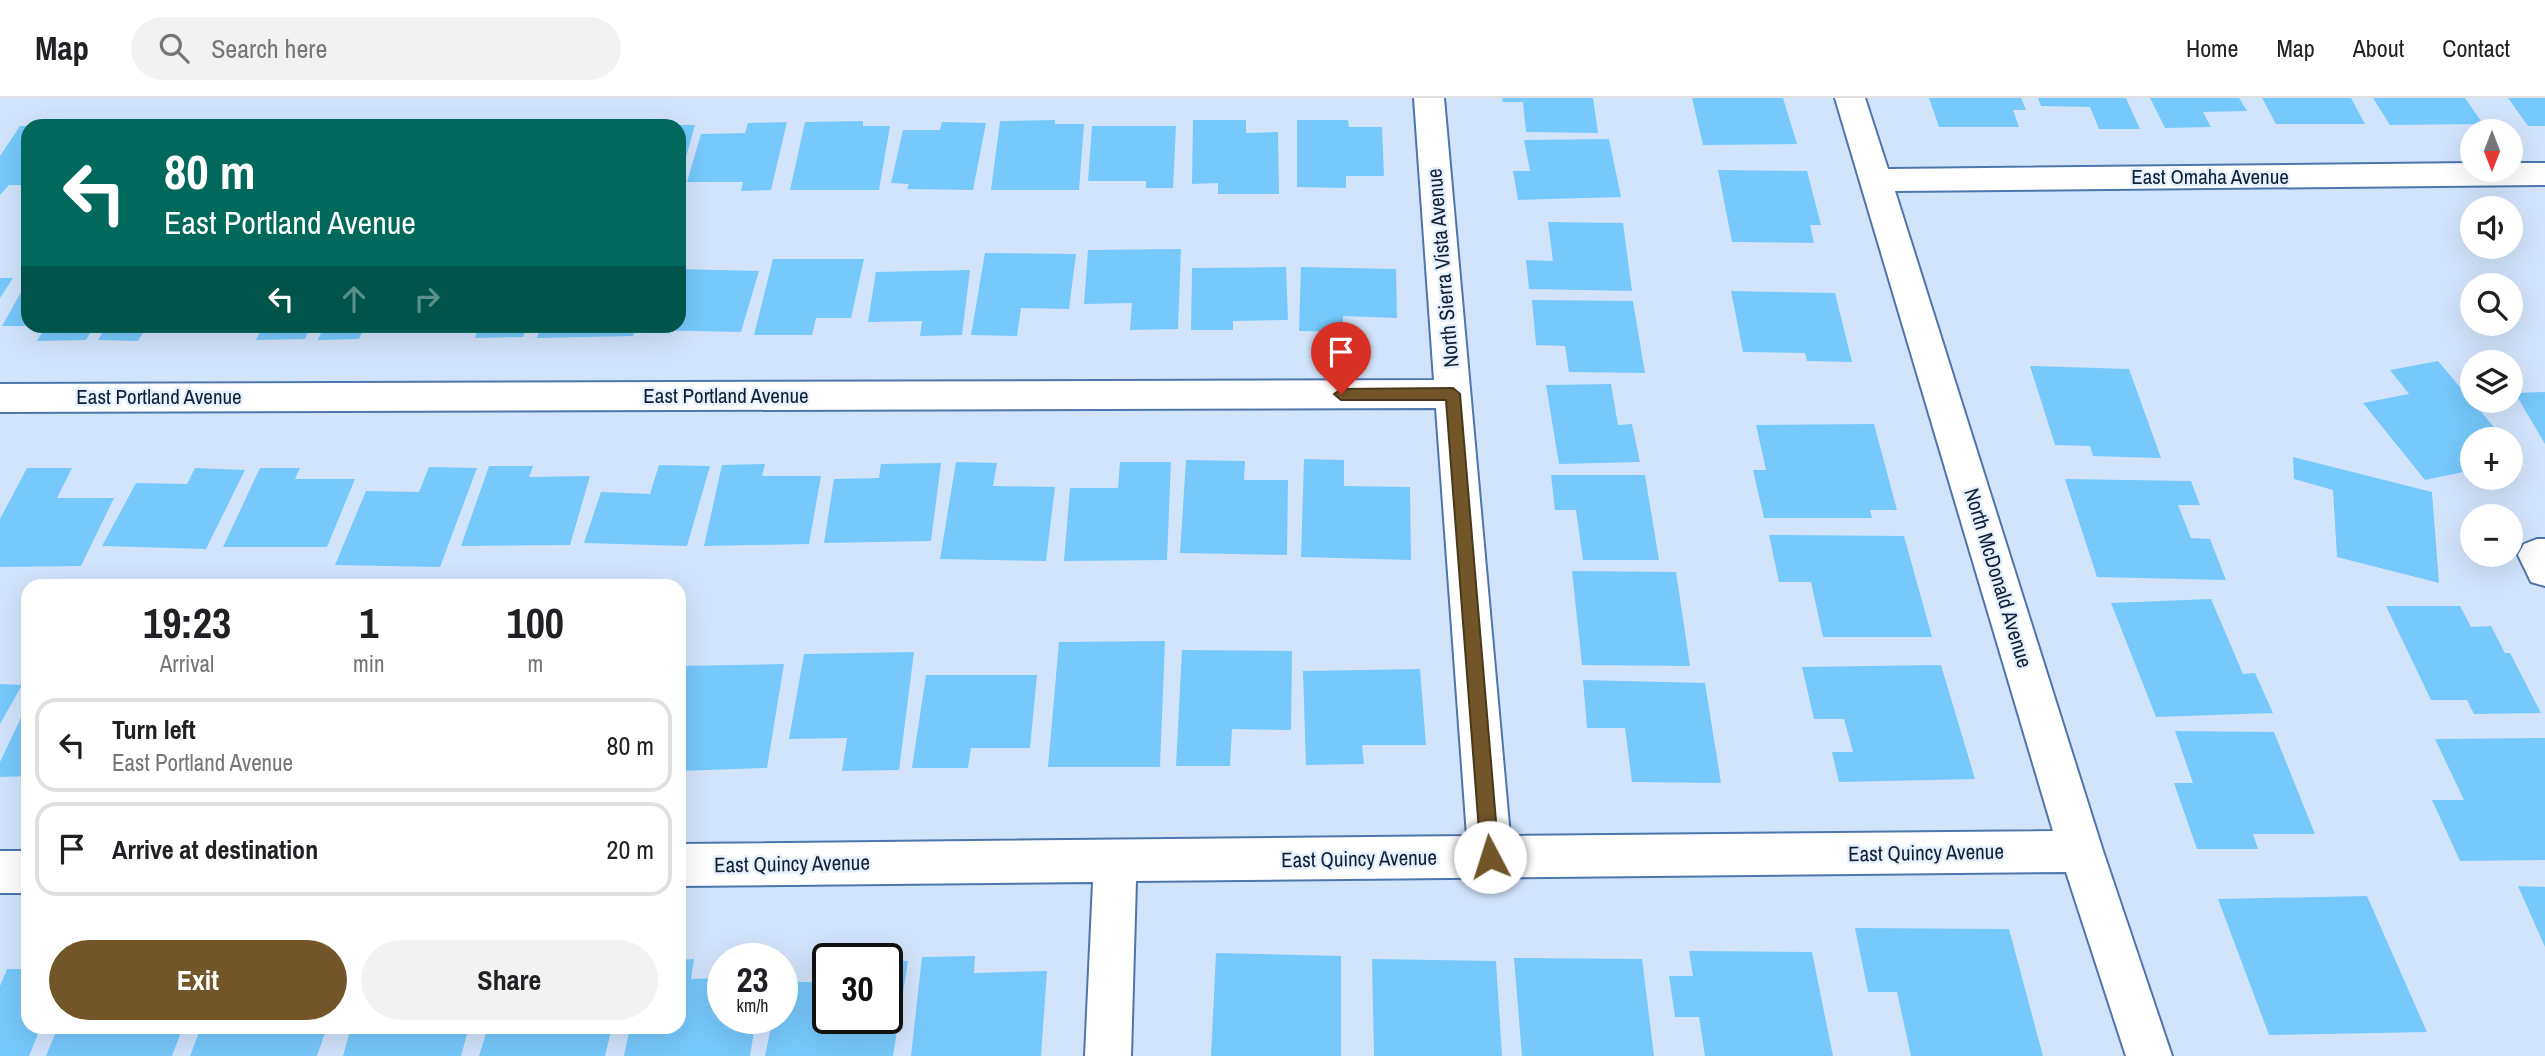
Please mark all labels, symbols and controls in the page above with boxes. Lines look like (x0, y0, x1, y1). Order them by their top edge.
search box (131, 17, 621, 80)
text: Map (35, 26, 89, 70)
icon: search (155, 29, 193, 67)
text: Search here (211, 31, 327, 66)
text: Home (2186, 32, 2238, 64)
text: Map (2276, 32, 2315, 64)
text: About (2353, 32, 2404, 64)
text: Contact (2442, 32, 2510, 64)
north arrow (2460, 119, 2524, 182)
map controls (2460, 119, 2523, 567)
text: 80 m (164, 138, 256, 204)
icon: left (49, 147, 140, 238)
street label: East Omaha Avenue (2131, 162, 2289, 191)
street label: North Sierra Vista Avenue (1419, 167, 1466, 369)
button: sound (2460, 196, 2523, 259)
text: East Portland Avenue (164, 201, 416, 244)
button: search (2460, 273, 2523, 336)
icon: left (262, 280, 300, 318)
icon: ahead (335, 280, 373, 318)
icon: right (408, 280, 446, 318)
pin (1311, 322, 1371, 394)
icon: arrive (1322, 333, 1360, 371)
button: layers (2460, 350, 2523, 413)
street label: East Portland Avenue (643, 381, 809, 410)
street label: East Portland Avenue (76, 382, 242, 411)
button: + (2460, 427, 2523, 490)
street label: North McDonald Avenue (1957, 485, 2040, 671)
button: − (2460, 504, 2523, 567)
text: 19:23 (143, 595, 231, 651)
text: 1 (359, 595, 378, 651)
text: 100 (507, 595, 564, 651)
text: Arrival (160, 648, 214, 679)
text: min (353, 648, 385, 679)
text: m (527, 648, 543, 679)
text: Turn left (112, 712, 196, 747)
icon: left (53, 726, 91, 764)
text: 80 m (607, 728, 654, 763)
text: East Portland Avenue (112, 747, 293, 778)
position arrow (1453, 820, 1527, 894)
icon: arrive (53, 830, 91, 868)
text: Arrive at destination (112, 832, 318, 867)
text: 20 m (607, 832, 654, 867)
street label: East Quincy Avenue (1848, 837, 2004, 868)
street label: East Quincy Avenue (1281, 843, 1437, 874)
street label: East Quincy Avenue (714, 848, 870, 879)
button: Exit (49, 940, 347, 1020)
button: Share (361, 940, 658, 1020)
speed limit sign: 30 (812, 943, 903, 1034)
text: 23 (737, 956, 768, 1003)
text: km/h (737, 993, 769, 1018)

